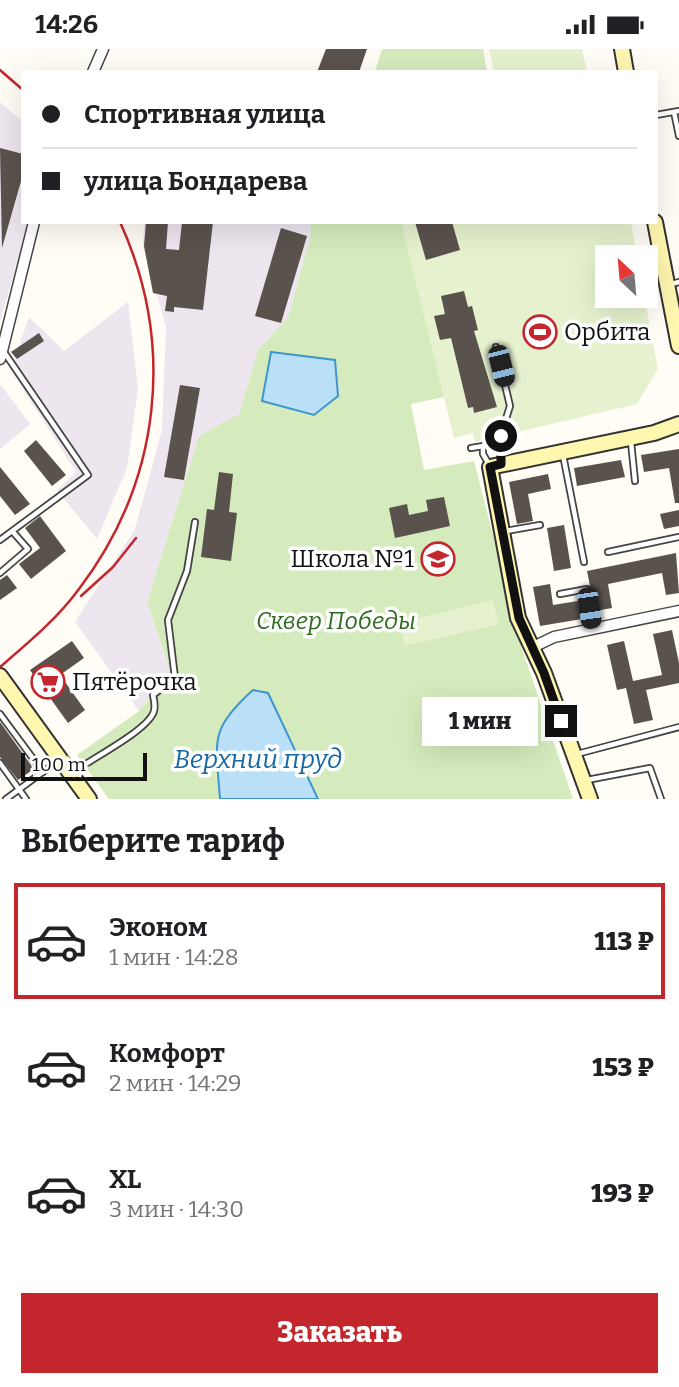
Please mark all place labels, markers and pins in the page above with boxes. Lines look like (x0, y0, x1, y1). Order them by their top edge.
sports icon: Орбита (521, 313, 559, 351)
place label: Орбита (564, 318, 650, 346)
school or university icon: Школа №1 (419, 540, 457, 578)
place label: Школа №1 (290, 545, 414, 573)
supermarket icon: Пятёрочка (29, 663, 67, 701)
place label: Пятёрочка (72, 668, 197, 696)

